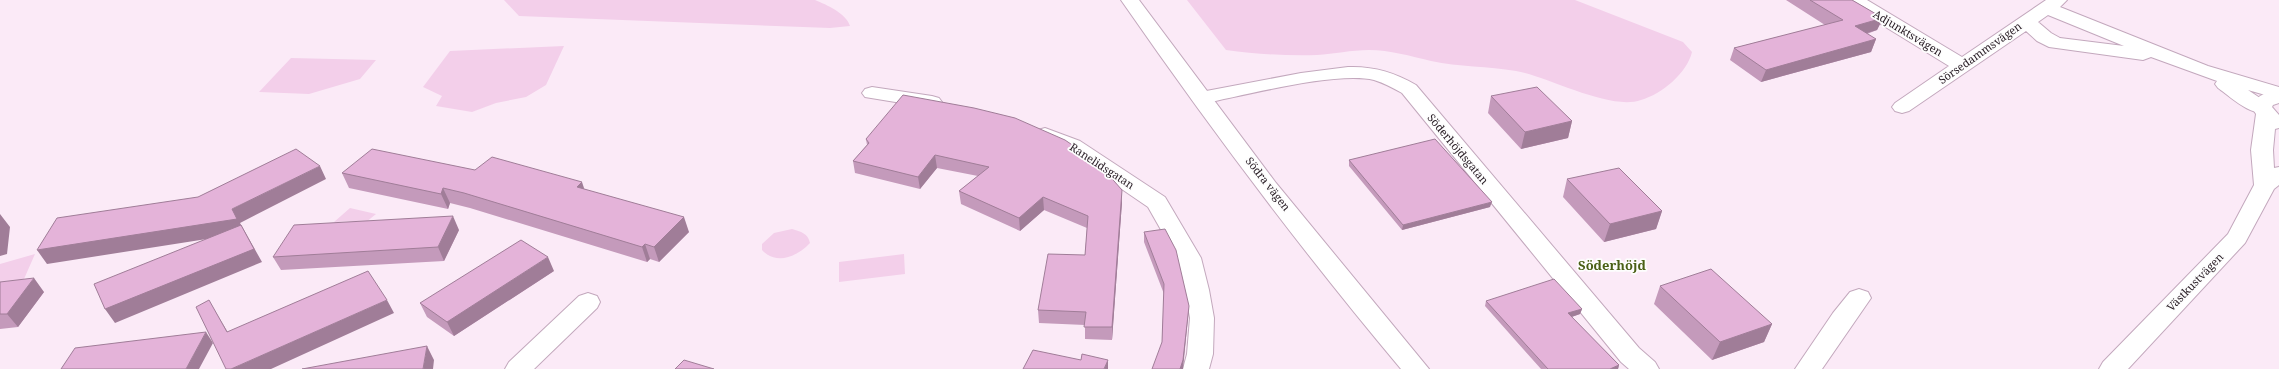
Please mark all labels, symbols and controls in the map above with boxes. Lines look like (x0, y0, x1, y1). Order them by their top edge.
street label: Adjunktsvägen (1871, 6, 1946, 59)
street label: Sörsedammsvägen (1935, 18, 2024, 87)
street label: Söderhöjdsgatan (1424, 110, 1492, 187)
street label: Ranelidsgatan (1067, 139, 1138, 192)
street label: Södra vägen (1243, 154, 1294, 214)
street label: Västkustvägen (2163, 249, 2226, 314)
district label: Söderhöjd (1578, 256, 1646, 274)

